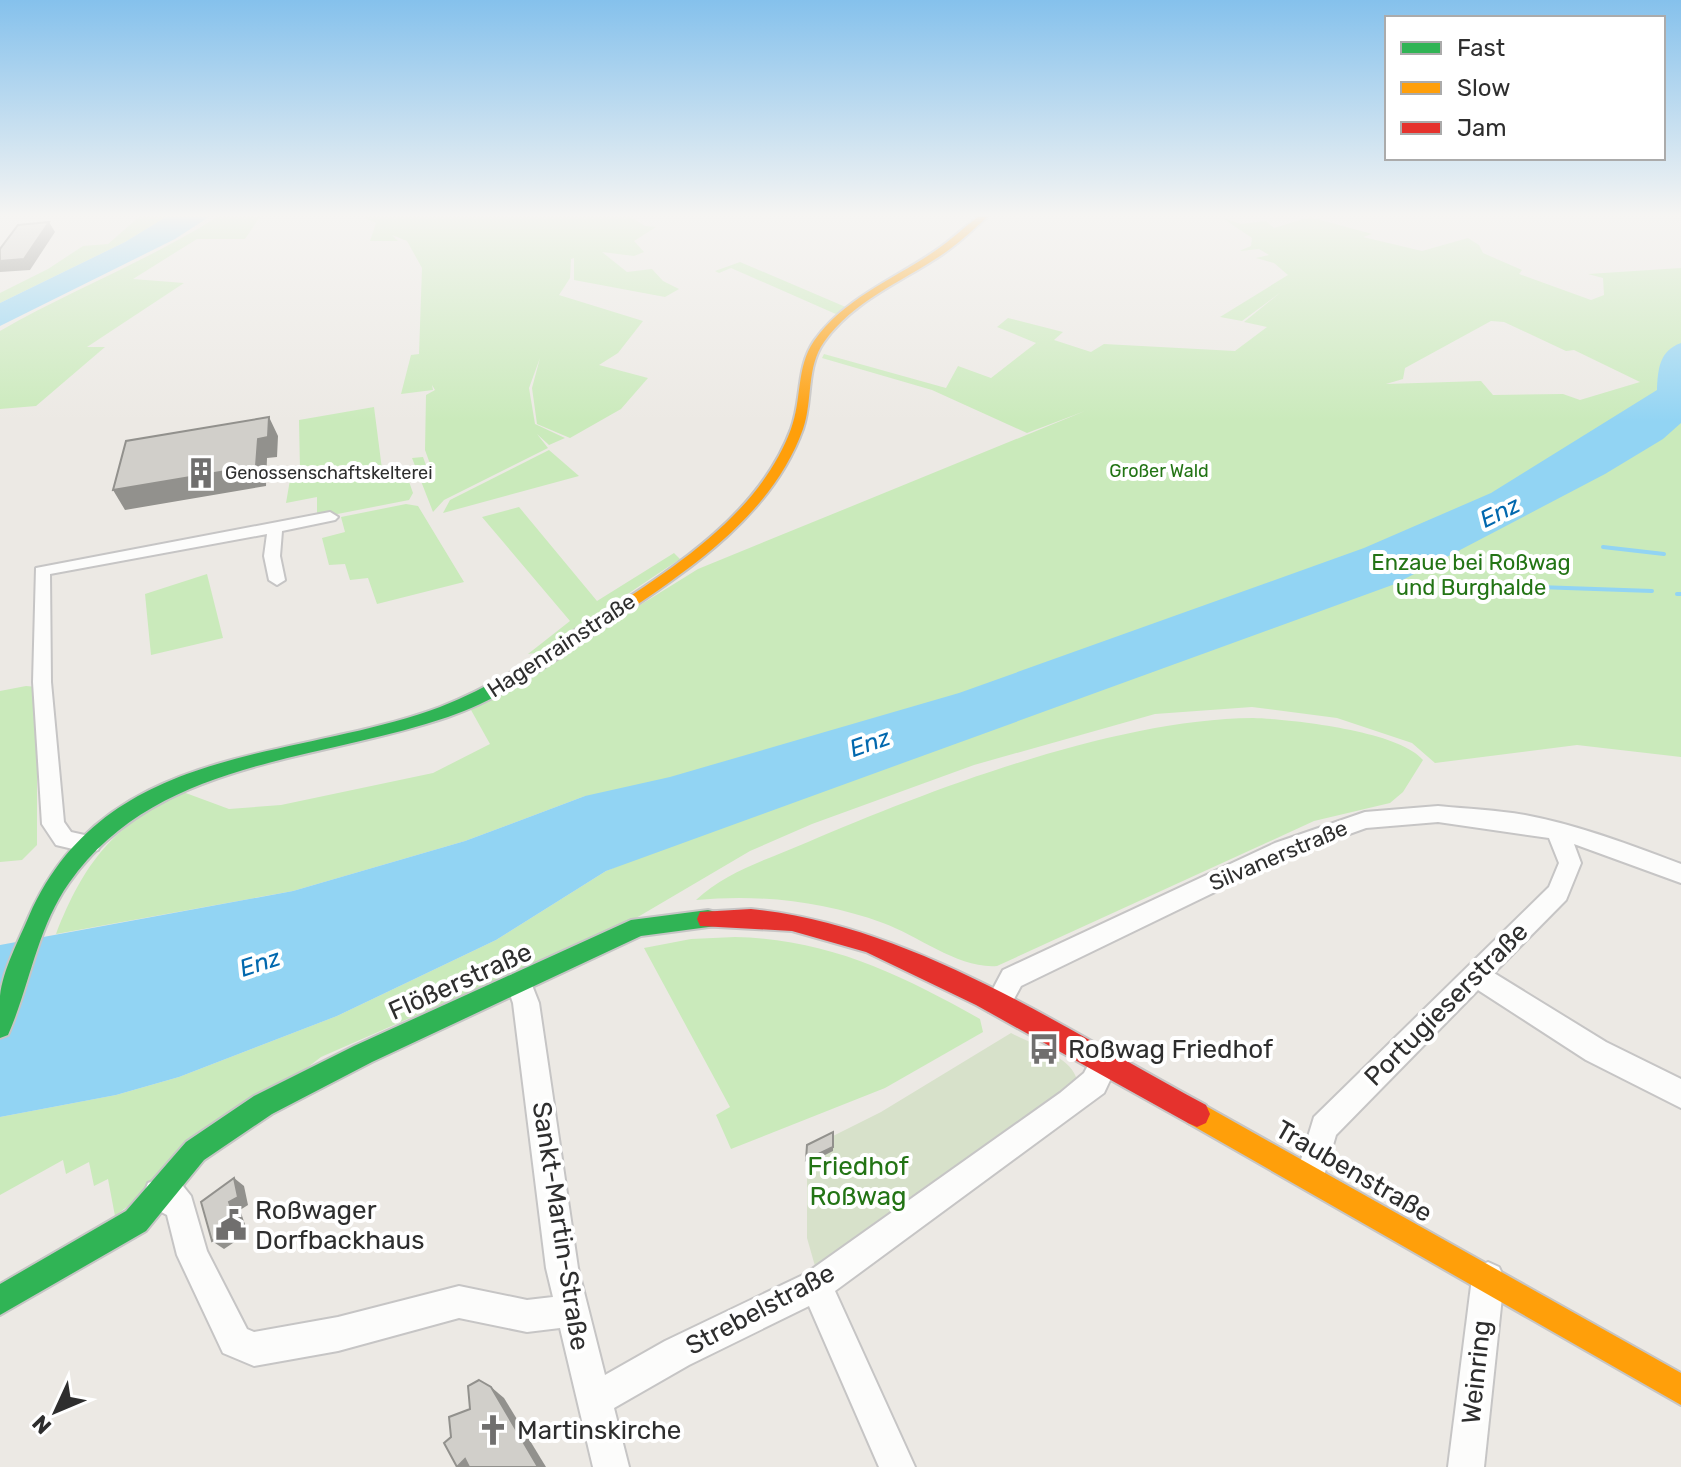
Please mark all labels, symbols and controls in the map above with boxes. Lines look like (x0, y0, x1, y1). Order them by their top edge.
legend (1385, 16, 1665, 160)
text: Fast (1457, 34, 1505, 62)
text: Slow (1457, 74, 1510, 102)
text: Jam (1457, 114, 1507, 142)
building icon: Genossenschaftskelterei (184, 456, 218, 490)
park label: Großer Wald (1109, 460, 1209, 482)
place label: Genossenschaftskelterei (225, 462, 433, 484)
water label: Enz (1475, 490, 1525, 534)
park label: Enzaue bei Roßwag und Burghalde (1371, 549, 1571, 601)
street label: Hagenrainstraße (482, 588, 640, 703)
water label: Enz (846, 723, 894, 763)
street label: Silvanerstraße (1205, 814, 1351, 897)
street label: Portugieserstraße (1358, 916, 1535, 1093)
street label: Flößerstraße (384, 936, 537, 1027)
water label: Enz (236, 943, 284, 983)
bus stop icon: Roßwag Friedhof (1027, 1032, 1061, 1066)
place label: Roßwag Friedhof (1068, 1034, 1273, 1065)
street label: Sankt-Martin-Straße (526, 1099, 595, 1353)
street label: Traubenstraße (1270, 1114, 1438, 1229)
park label: Friedhof Roßwag (807, 1151, 909, 1212)
place label: Roßwager Dorfbackhaus (255, 1195, 424, 1256)
public building icon: Roßwager Dorfbackhaus (214, 1208, 248, 1242)
street label: Strebelstraße (680, 1257, 840, 1362)
street label: Weinring (1456, 1319, 1497, 1426)
north arrow (16, 1371, 96, 1451)
text: N (27, 1409, 57, 1440)
church icon: Martinskirche (476, 1413, 510, 1447)
place label: Martinskirche (517, 1415, 681, 1446)

